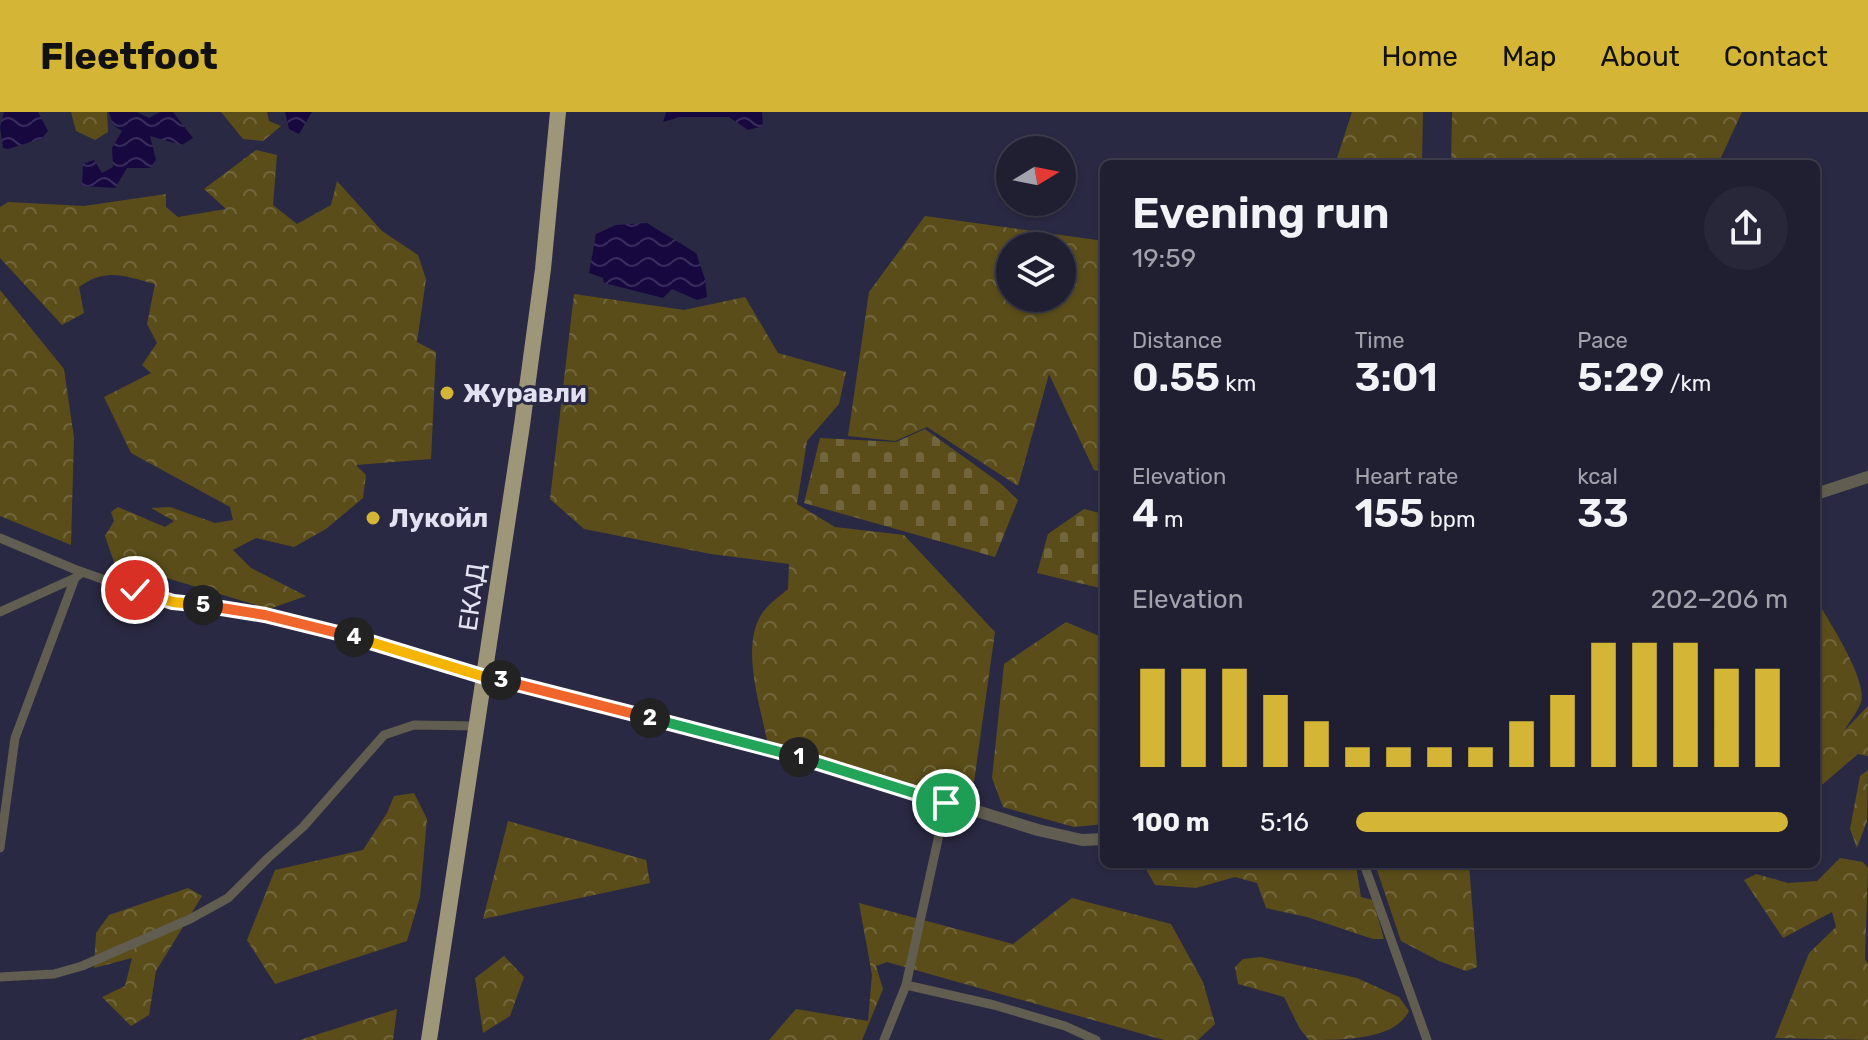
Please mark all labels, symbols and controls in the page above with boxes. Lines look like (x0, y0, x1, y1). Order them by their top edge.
text: Fleetfoot (40, 33, 218, 79)
text: Home (1381, 40, 1458, 73)
text: Map (1502, 40, 1556, 73)
text: About (1600, 40, 1680, 73)
text: Contact (1724, 40, 1828, 73)
north arrow (996, 136, 1076, 216)
map controls (996, 136, 1076, 312)
button: share (1704, 186, 1788, 270)
text: Evening run (1132, 187, 1390, 239)
button: layers (996, 232, 1076, 312)
text: 19:59 (1132, 243, 1196, 274)
text: Distance (1132, 327, 1222, 354)
text: Time (1355, 327, 1405, 354)
text: Pace (1577, 327, 1628, 354)
text: 0.55 (1132, 354, 1220, 401)
text: 3:01 (1355, 354, 1438, 401)
text: 5:29 (1577, 354, 1664, 401)
text: km (1220, 370, 1256, 397)
text: /km (1664, 370, 1711, 397)
place label: Журавли (463, 378, 587, 409)
marker: Журавли (438, 384, 456, 402)
text: Elevation (1132, 463, 1226, 490)
text: Heart rate (1355, 463, 1458, 490)
text: kcal (1577, 463, 1618, 490)
text: 4 (1132, 490, 1159, 537)
text: 155 (1355, 490, 1424, 537)
text: 33 (1577, 490, 1629, 537)
place label: Лукойл (389, 503, 488, 534)
text: m (1159, 506, 1184, 533)
text: bpm (1424, 506, 1476, 533)
marker: Лукойл (364, 509, 382, 527)
pin (101, 556, 169, 624)
street label: ЕКАД (452, 561, 493, 633)
icon: check (113, 568, 157, 612)
text: Elevation (1132, 584, 1243, 615)
text: 202–206 m (1651, 584, 1788, 615)
pin: 5 (183, 585, 223, 625)
text: 5 (196, 591, 210, 618)
pin: 4 (334, 617, 374, 657)
text: 4 (346, 623, 362, 650)
pin: 3 (481, 660, 521, 700)
text: 3 (494, 666, 508, 693)
pin: 2 (630, 698, 670, 738)
text: 2 (643, 704, 657, 731)
pin: 1 (779, 737, 819, 777)
text: 1 (794, 743, 804, 770)
pin (912, 769, 980, 837)
icon: arrive (924, 781, 968, 825)
text: 100 m (1132, 807, 1210, 838)
text: 5:16 (1260, 807, 1309, 838)

